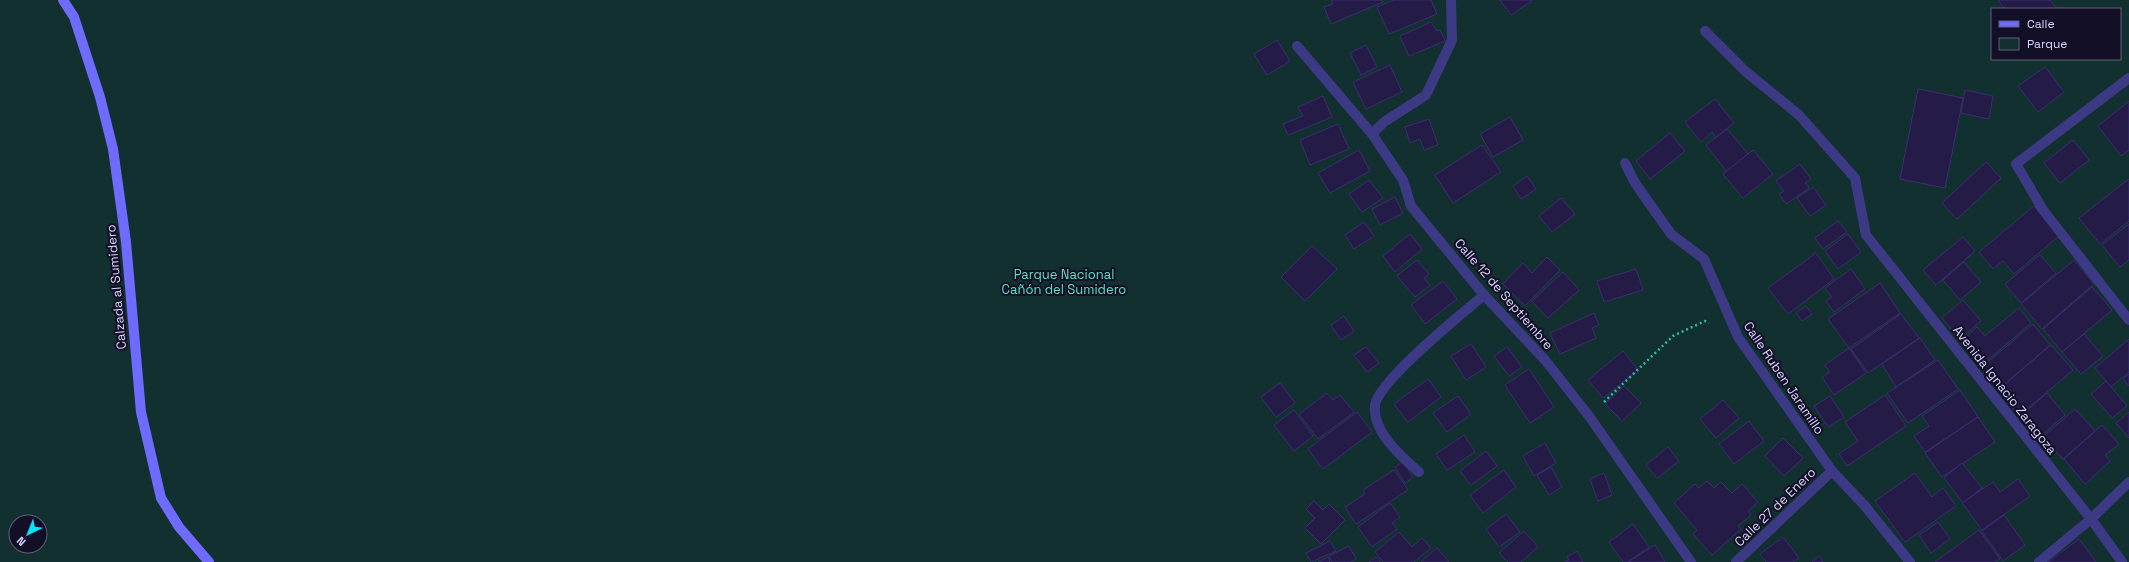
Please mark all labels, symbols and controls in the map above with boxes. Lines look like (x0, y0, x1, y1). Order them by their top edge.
legend (1991, 8, 2121, 60)
text: Calle (2027, 16, 2055, 32)
text: Parque (2027, 36, 2067, 52)
street label: Calzada al Sumidero (102, 224, 130, 350)
street label: Calle 12 de Septiembre (1451, 235, 1557, 353)
park label: Parque Nacional Cañón del Sumidero (1002, 266, 1126, 298)
street label: Calle Ruben Jaramillo (1740, 318, 1828, 438)
street label: Avenida Ignacio Zaragoza (1949, 322, 2061, 458)
street label: Calle 27 de Enero (1731, 464, 1819, 550)
north arrow (8, 514, 48, 554)
text: N (14, 534, 29, 549)

